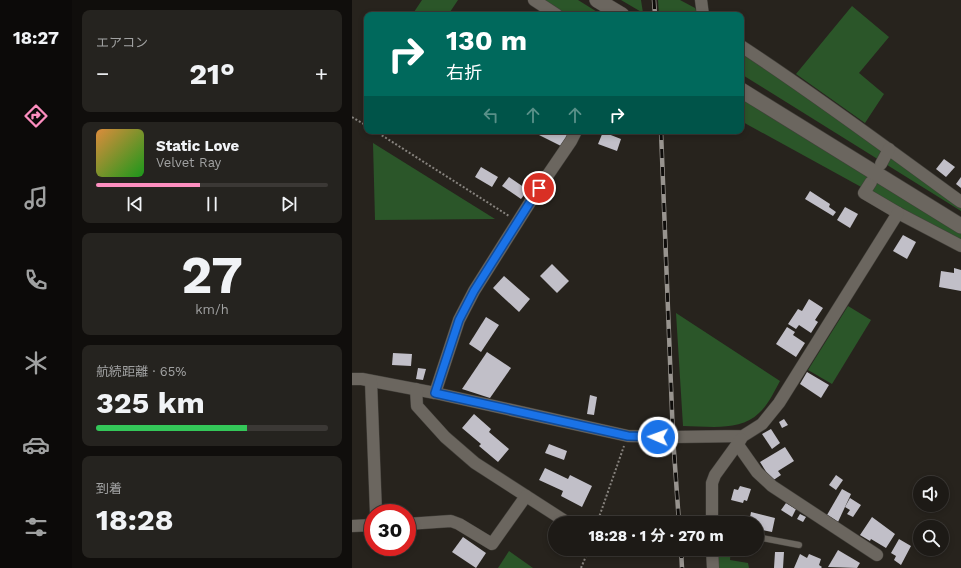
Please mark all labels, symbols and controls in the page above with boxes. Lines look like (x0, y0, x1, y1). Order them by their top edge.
text: 130 m (446, 24, 527, 57)
text: 18:27 (13, 27, 59, 48)
icon: right (380, 28, 432, 80)
text: エアコン (96, 35, 148, 50)
text: 21° (189, 56, 235, 91)
text: − (96, 61, 109, 86)
text: + (315, 61, 328, 86)
text: 右折 (446, 62, 482, 83)
icon: directions (22, 102, 50, 130)
icon: left (480, 104, 502, 126)
icon: ahead (522, 104, 544, 126)
icon: ahead (564, 104, 586, 126)
icon: right (606, 104, 628, 126)
text: Static Love (156, 137, 239, 155)
text: Velvet Ray (156, 155, 221, 170)
pin (522, 171, 556, 205)
icon: arrive (528, 177, 550, 199)
icon: music (22, 184, 50, 212)
icon: previous (124, 193, 146, 215)
icon: pause (201, 193, 223, 215)
icon: next (278, 193, 300, 215)
text: 27 (181, 245, 243, 306)
icon: phone (22, 266, 50, 294)
text: km/h (195, 302, 229, 317)
icon: climate (22, 349, 50, 377)
text: 航続距離 · 65% (96, 364, 186, 379)
text: 325 km (96, 385, 205, 420)
position arrow (637, 416, 679, 458)
icon: car (22, 431, 50, 459)
map controls (913, 476, 949, 556)
button: sound (913, 476, 949, 512)
text: 到着 (96, 481, 122, 496)
text: 18:28 (96, 502, 174, 537)
speed limit sign: 30 (364, 504, 416, 556)
icon: filters (22, 513, 50, 541)
button: search (913, 520, 949, 556)
text: 18:28 · 1 分 · 270 m (588, 527, 724, 545)

